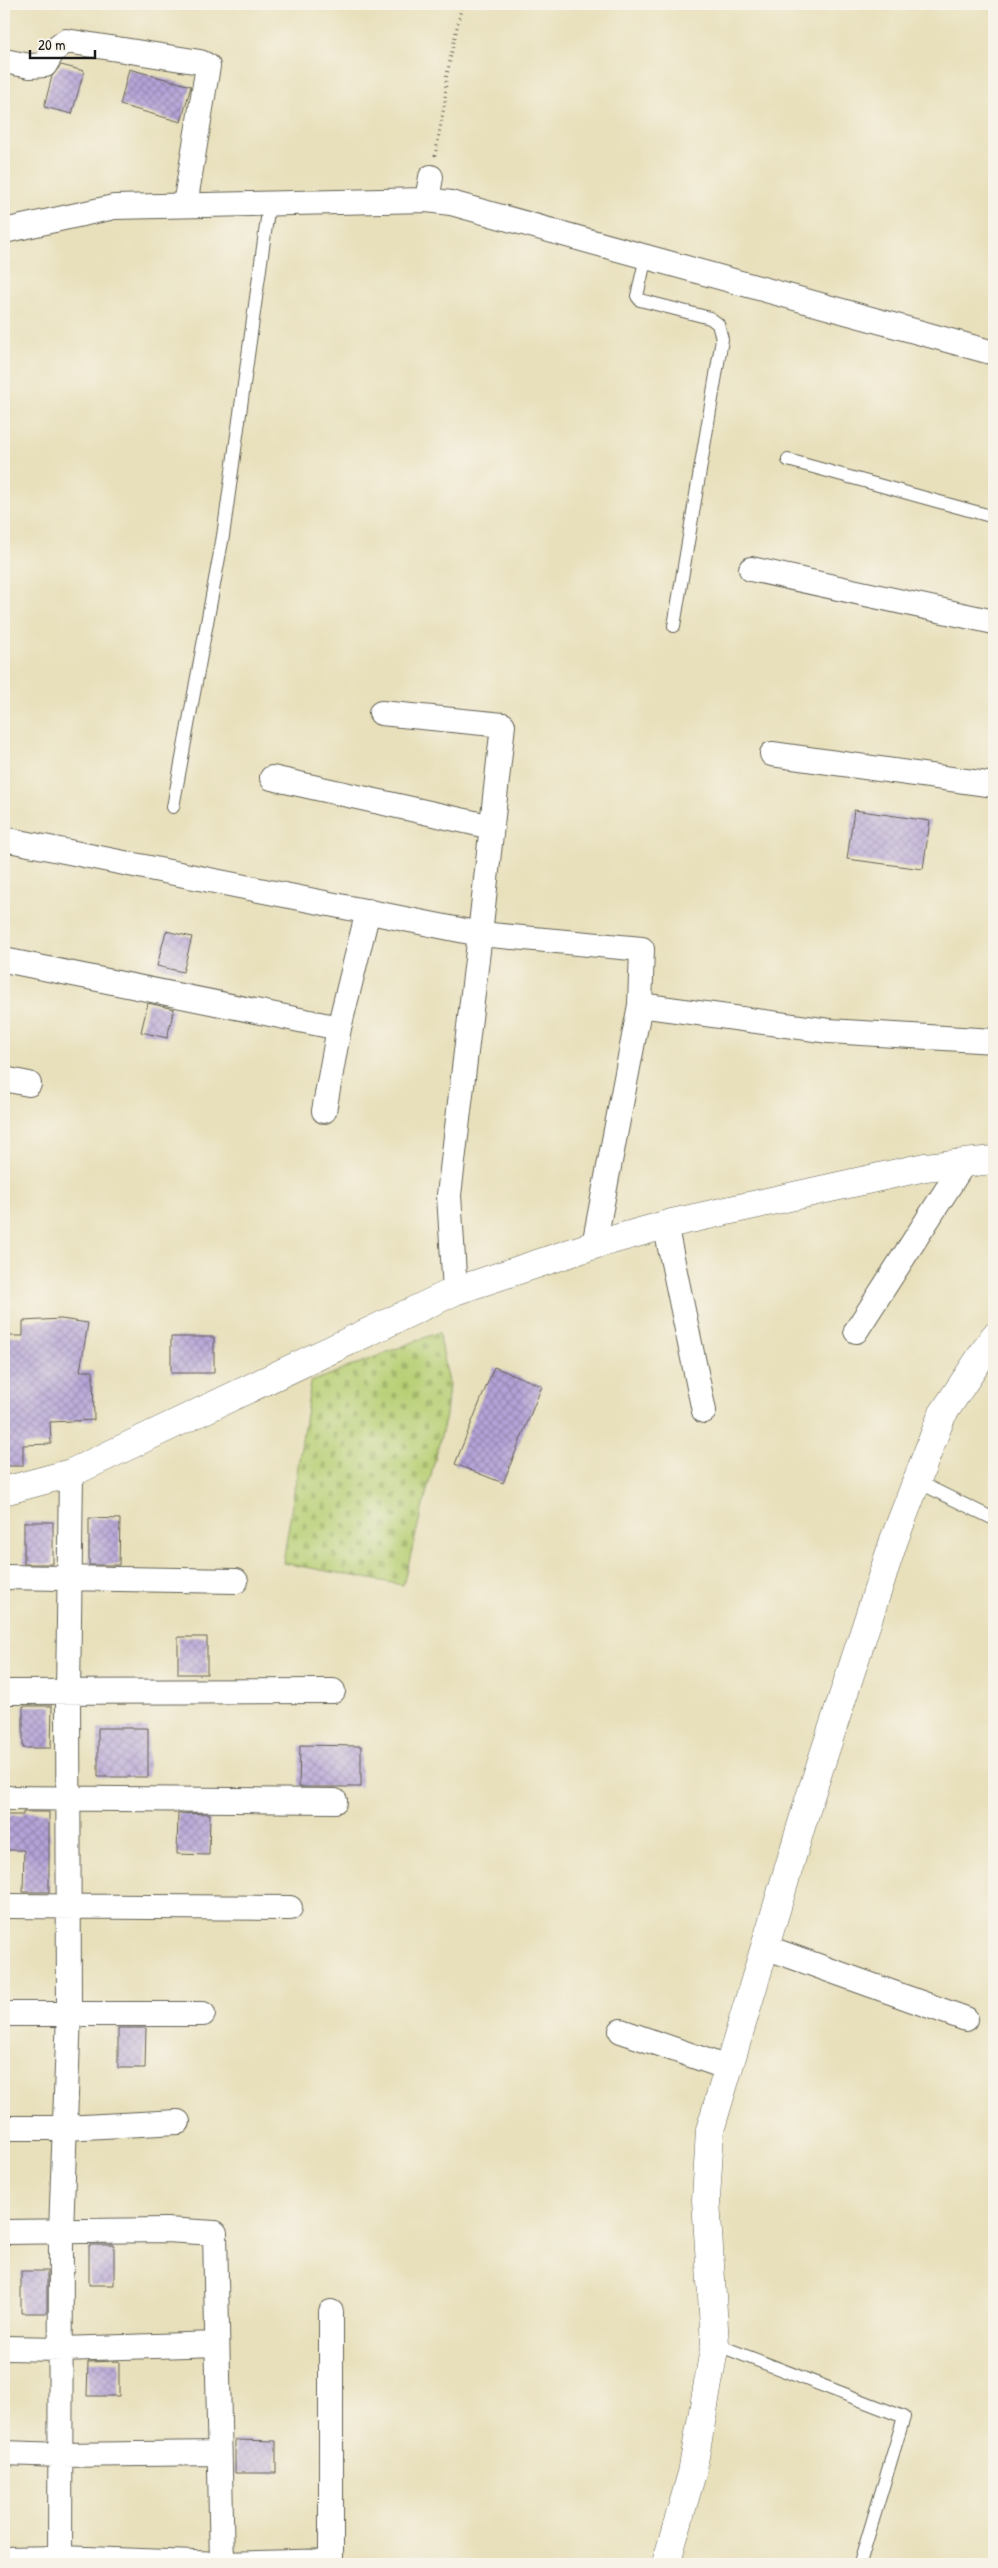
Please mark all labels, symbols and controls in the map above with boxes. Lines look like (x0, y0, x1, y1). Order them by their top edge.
scale bar (30, 28, 95, 60)
text: 20 m (38, 34, 65, 55)

